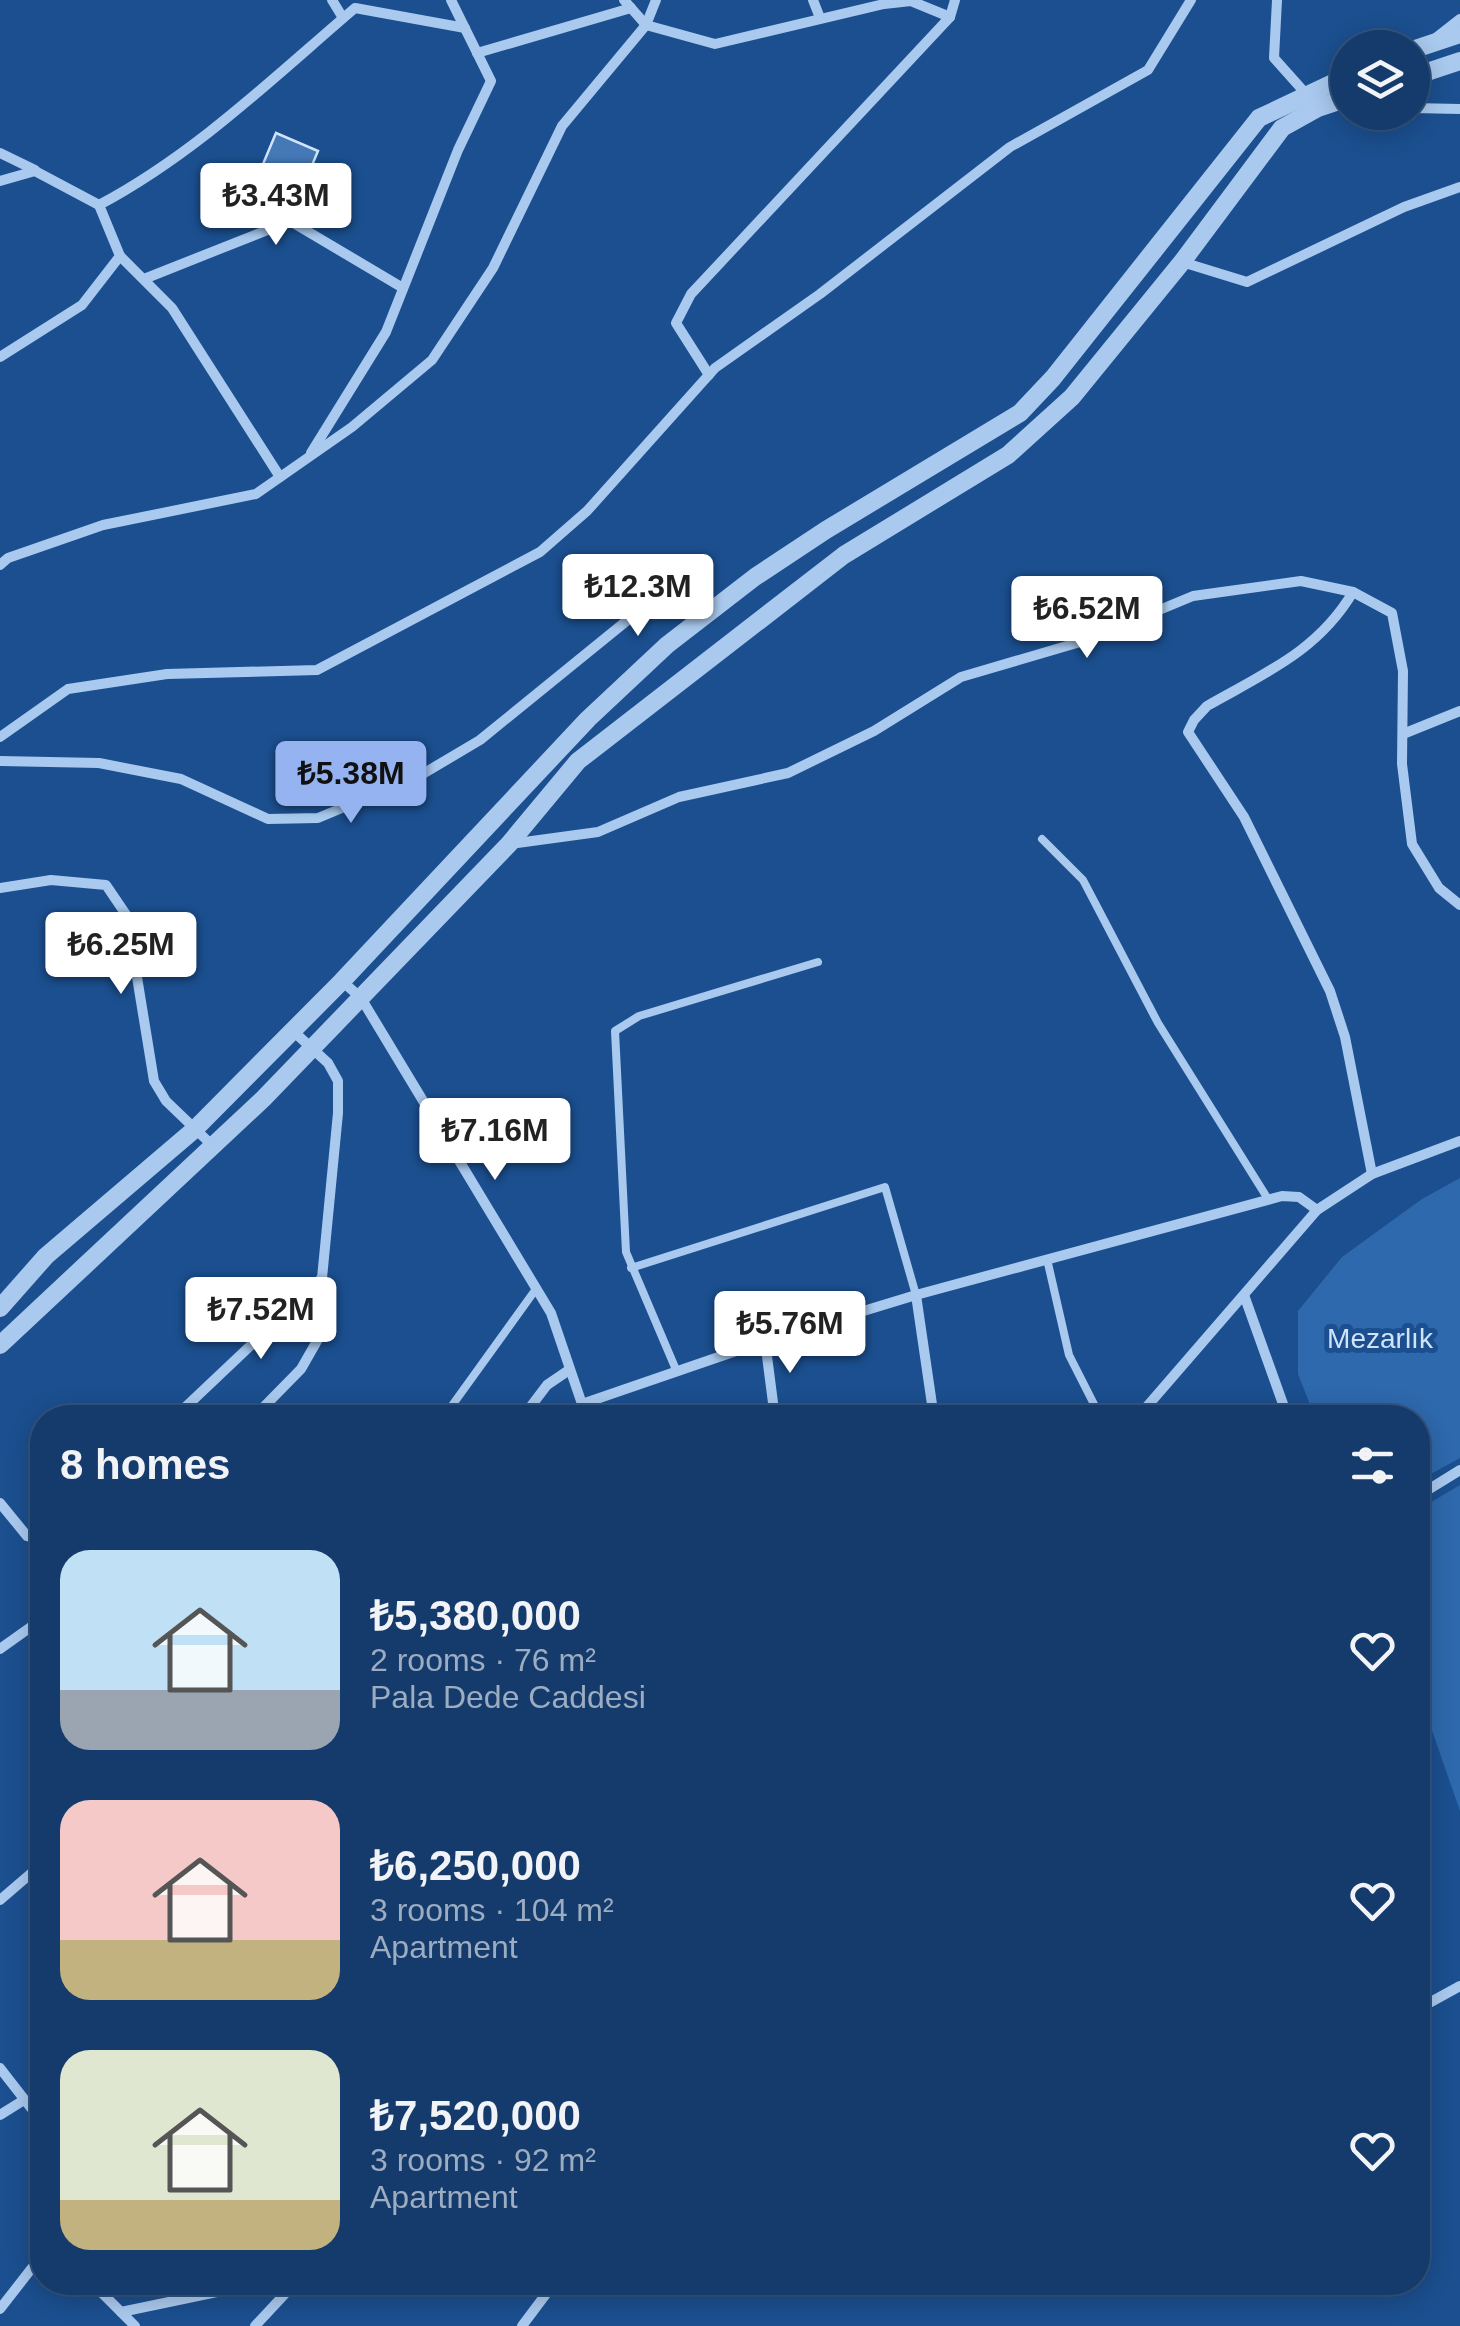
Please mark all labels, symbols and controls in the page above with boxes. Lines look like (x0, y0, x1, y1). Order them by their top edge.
map controls (1330, 30, 1430, 130)
button: layers (1330, 30, 1430, 130)
pin: ₺3.43M (195, 163, 357, 248)
text: ₺3.43M (222, 177, 330, 213)
pin: ₺12.3M (557, 554, 719, 639)
text: ₺12.3M (584, 568, 692, 604)
pin: ₺6.52M (1006, 576, 1168, 661)
text: ₺6.52M (1033, 590, 1141, 626)
pin: ₺5.38M (270, 741, 432, 826)
text: ₺5.38M (297, 755, 405, 791)
pin: ₺6.25M (40, 912, 202, 997)
text: ₺6.25M (67, 926, 175, 962)
pin: ₺7.16M (414, 1098, 576, 1183)
text: ₺7.16M (441, 1112, 549, 1148)
pin: ₺7.52M (180, 1277, 342, 1362)
text: ₺7.52M (207, 1291, 315, 1327)
pin: ₺5.76M (709, 1291, 871, 1376)
text: ₺5.76M (736, 1305, 844, 1341)
park label: Mezarlık (1327, 1323, 1434, 1354)
icon: filters (1345, 1438, 1400, 1493)
text: 8 homes (60, 1441, 230, 1488)
icon: home (140, 1590, 260, 1710)
text: ₺5,380,000 (370, 1592, 581, 1639)
icon: heart (1345, 1623, 1400, 1678)
text: 2 rooms · 76 m² (370, 1642, 596, 1678)
text: Pala Dede Caddesi (370, 1679, 646, 1715)
icon: home (140, 1840, 260, 1960)
text: ₺6,250,000 (370, 1842, 581, 1889)
icon: heart (1345, 1873, 1400, 1928)
text: 3 rooms · 104 m² (370, 1892, 614, 1928)
text: Apartment (370, 1929, 518, 1965)
icon: home (140, 2090, 260, 2210)
text: ₺7,520,000 (370, 2092, 581, 2139)
icon: heart (1345, 2123, 1400, 2178)
text: 3 rooms · 92 m² (370, 2142, 596, 2178)
text: Apartment (370, 2179, 518, 2215)

